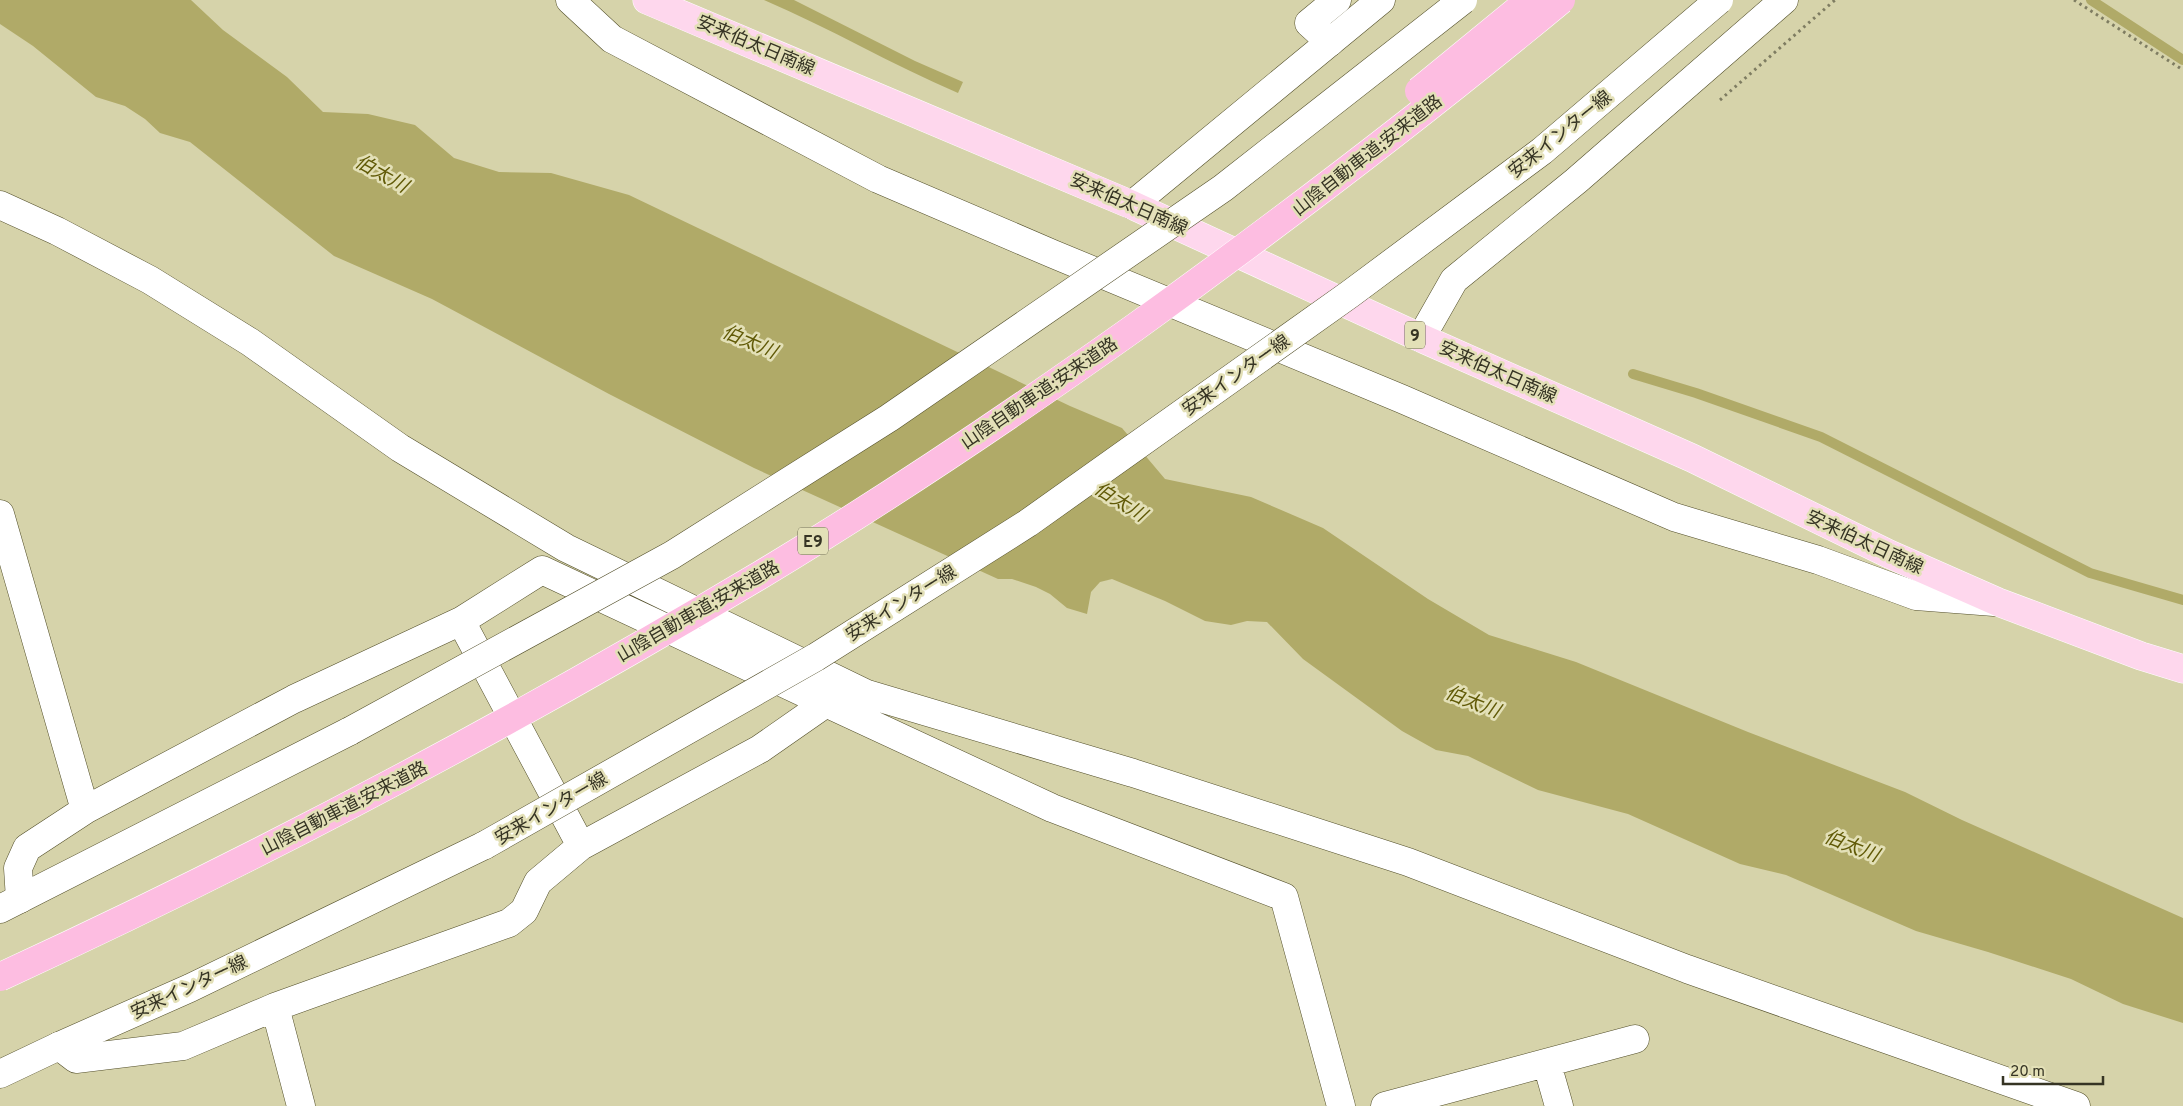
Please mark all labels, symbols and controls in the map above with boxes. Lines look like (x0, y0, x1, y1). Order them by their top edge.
street label: 安来伯太日南線 (693, 11, 818, 82)
street label: 安来インター線 (1505, 87, 1617, 184)
street label: 山陰自動車道;安来道路 (1288, 90, 1448, 222)
water label: 伯太川 (350, 150, 414, 200)
street label: 安来伯太日南線 (1066, 169, 1191, 242)
water label: 伯太川 (718, 321, 782, 366)
road number: 9 (1405, 322, 1425, 348)
street label: 安来インター線 (1179, 331, 1295, 422)
street label: 山陰自動車道;安来道路 (957, 333, 1123, 455)
street label: 安来伯太日南線 (1435, 337, 1560, 410)
water label: 伯太川 (1089, 477, 1152, 529)
street label: 安来伯太日南線 (1802, 506, 1926, 580)
road number: E9 (798, 528, 828, 554)
street label: 山陰自動車道;安来道路 (613, 556, 784, 668)
street label: 安来インター線 (842, 561, 961, 647)
water label: 伯太川 (1441, 681, 1505, 725)
street label: 山陰自動車道;安来道路 (257, 757, 432, 861)
street label: 安来インター線 (491, 768, 612, 851)
water label: 伯太川 (1820, 825, 1884, 869)
street label: 安来インター線 (128, 951, 252, 1025)
scale bar (2003, 1054, 2103, 1086)
text: 20 m (2010, 1063, 2045, 1082)

